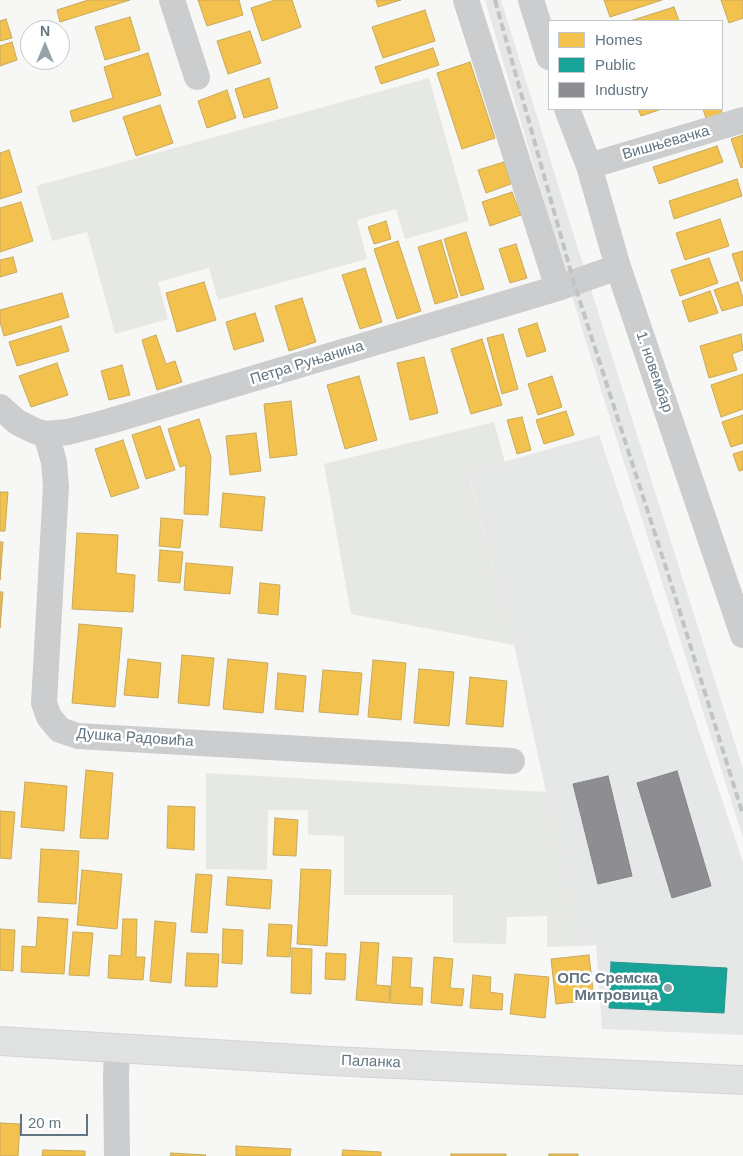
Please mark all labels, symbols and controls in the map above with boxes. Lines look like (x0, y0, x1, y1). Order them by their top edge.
north arrow (20, 20, 70, 70)
legend (548, 20, 723, 110)
text: N (40, 23, 50, 39)
text: Homes (595, 31, 643, 48)
text: Public (595, 56, 636, 73)
text: Industry (595, 81, 648, 98)
street label: Вишњевачка (620, 122, 712, 164)
street label: 1. новембар (632, 329, 676, 415)
street label: Петра Руњанина (248, 337, 366, 389)
street label: Душка Радовића (76, 725, 194, 751)
place label: ОПС Сремска Митровица (557, 970, 658, 1005)
marker: ОПС Сремска Митровица (662, 982, 674, 994)
street label: Паланка (341, 1052, 401, 1072)
scale bar (22, 1104, 90, 1136)
text: 20 m (28, 1114, 61, 1131)

